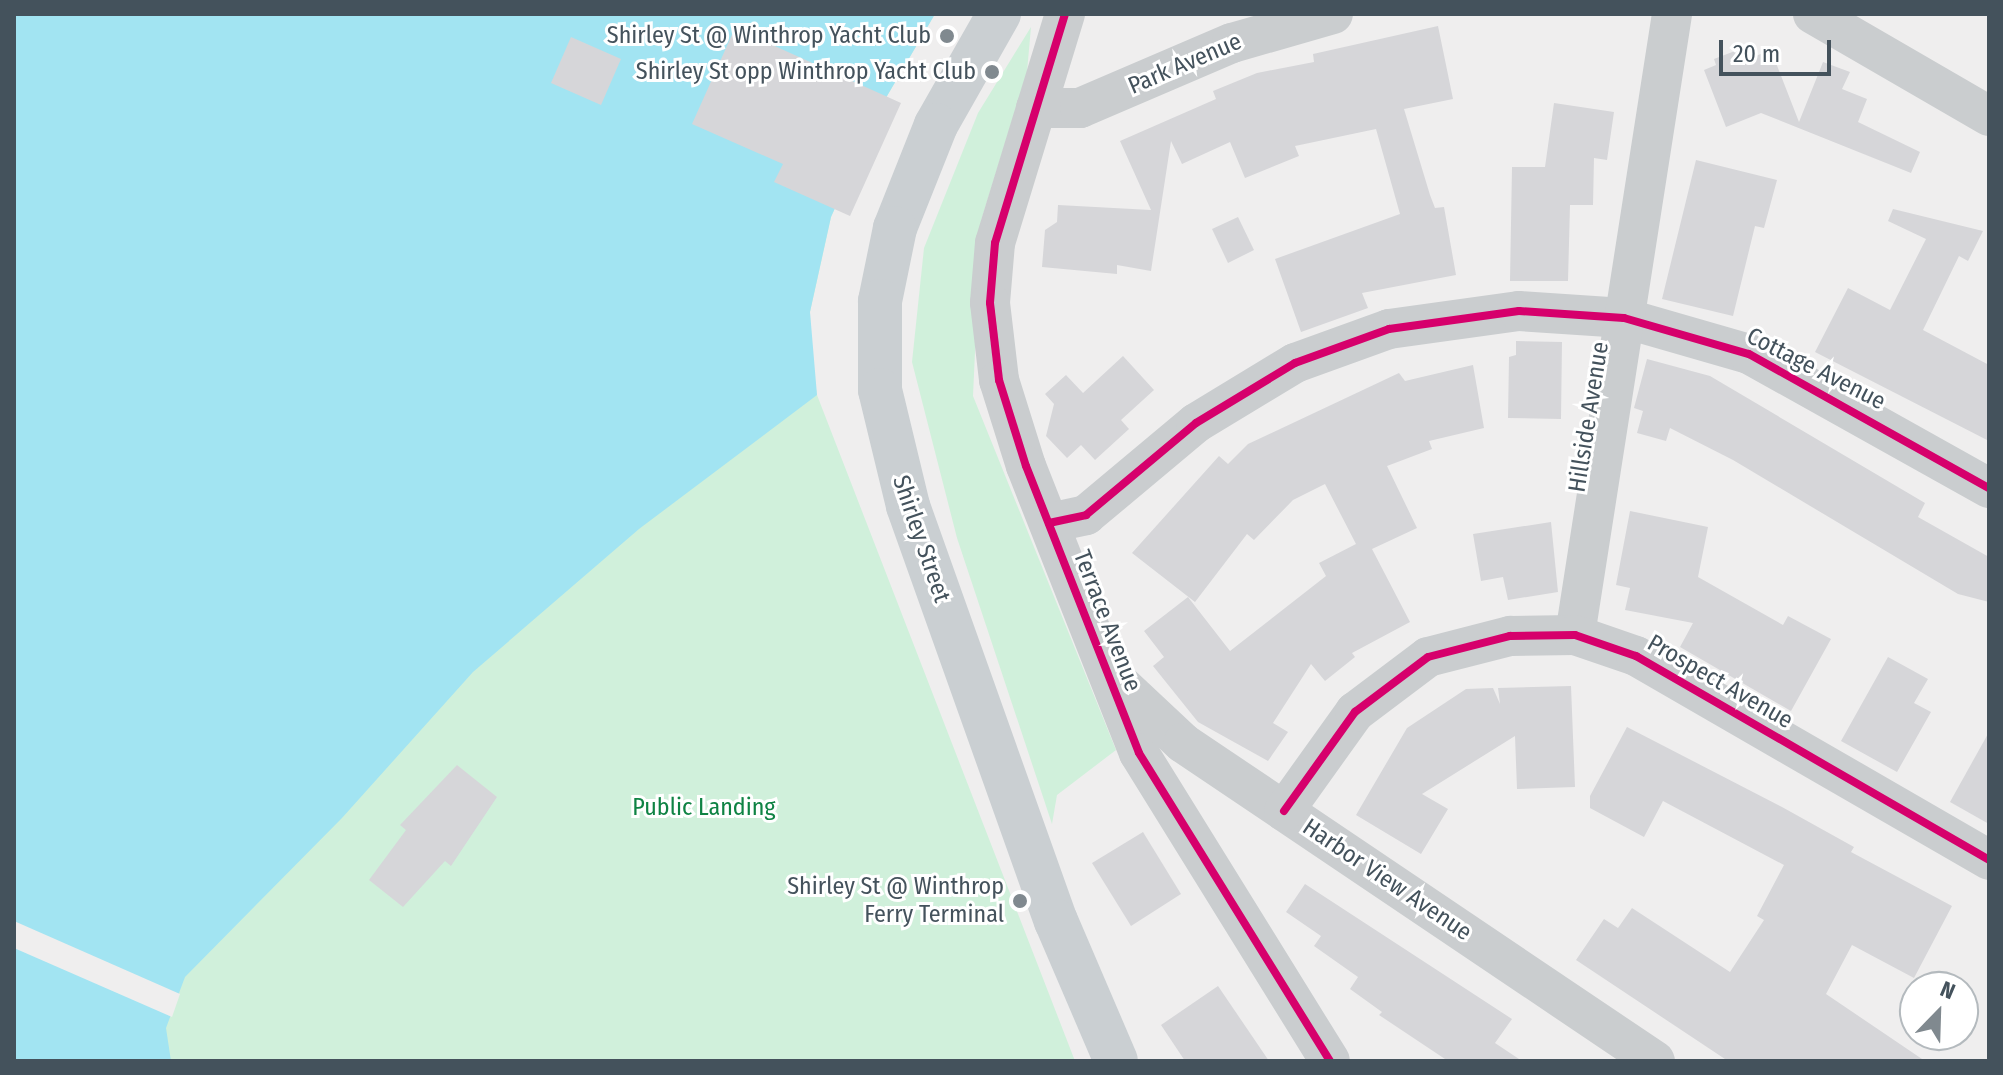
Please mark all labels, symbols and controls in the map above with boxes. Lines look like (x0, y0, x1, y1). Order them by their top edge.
place label: Shirley St @ Winthrop Yacht Club (607, 22, 931, 50)
scale bar (1723, 24, 1835, 74)
marker: Shirley St @ Winthrop Yacht Club (938, 27, 956, 45)
street label: Park Avenue (1124, 27, 1246, 101)
text: 20 m (1733, 40, 1780, 68)
place label: Shirley St opp Winthrop Yacht Club (636, 58, 976, 86)
marker: Shirley St opp Winthrop Yacht Club (983, 63, 1001, 81)
street label: Cottage Avenue (1742, 322, 1890, 416)
street label: Hillside Avenue (1563, 340, 1615, 494)
street label: Shirley Street (886, 472, 956, 606)
street label: Terrace Avenue (1067, 546, 1147, 696)
street label: Prospect Avenue (1642, 629, 1798, 735)
park label: Public Landing (632, 794, 776, 822)
street label: Harbor View Avenue (1297, 813, 1477, 947)
place label: Shirley St @ Winthrop Ferry Terminal (787, 873, 1004, 929)
marker: Shirley St @ Winthrop Ferry Terminal (1011, 892, 1029, 910)
north arrow (1899, 971, 1979, 1051)
text: N (1936, 975, 1959, 1005)

